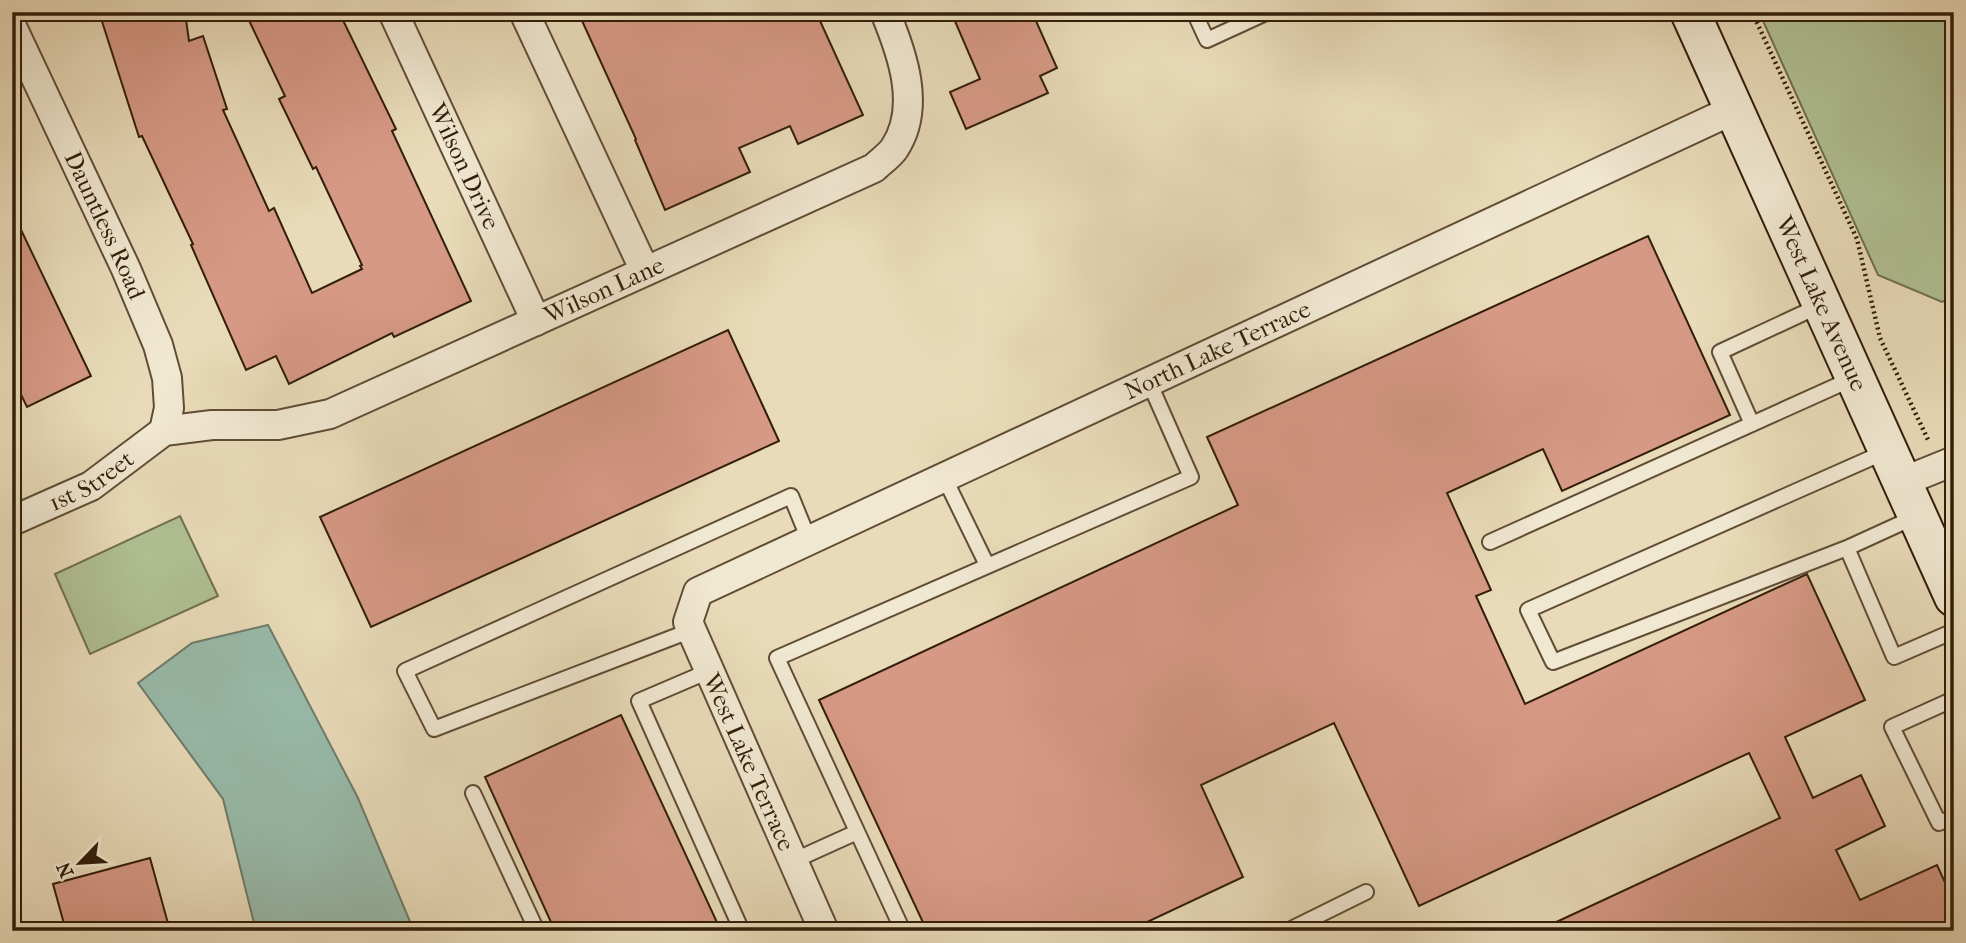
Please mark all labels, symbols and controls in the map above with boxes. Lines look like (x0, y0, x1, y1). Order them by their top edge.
street label: Wilson Drive (423, 98, 506, 234)
street label: Dauntless Road (59, 147, 151, 304)
street label: West Lake Avenue (1770, 211, 1873, 396)
street label: Wilson Lane (539, 251, 668, 330)
street label: North Lake Terrace (1120, 295, 1315, 406)
street label: 1st Street (44, 445, 140, 517)
street label: West Lake Terrace (697, 668, 801, 855)
north arrow (46, 828, 116, 898)
text: N (52, 858, 79, 881)

